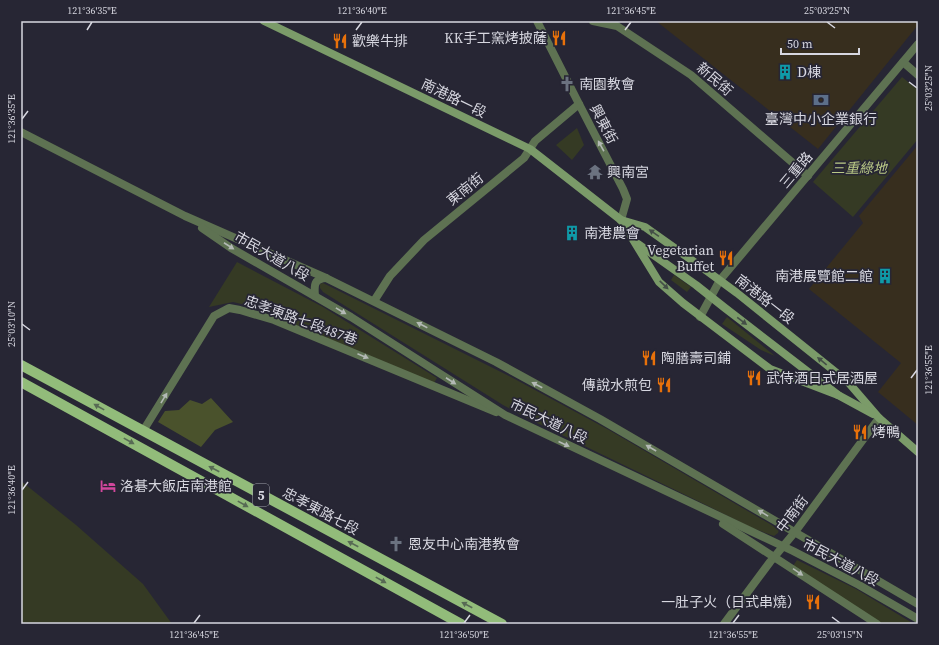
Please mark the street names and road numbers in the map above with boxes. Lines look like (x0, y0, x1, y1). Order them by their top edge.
street label: 新民街 (693, 58, 737, 100)
street label: 南港路一段 (418, 74, 490, 122)
street label: 興東街 (585, 101, 623, 147)
street label: 三重路 (775, 147, 817, 193)
street label: 東南街 (442, 168, 488, 210)
street label: 市民大道八段 (231, 226, 313, 286)
street label: 南港路一段 (731, 270, 799, 328)
street label: 忠孝東路七段487巷 (242, 290, 360, 350)
street label: 市民大道八段 (507, 394, 591, 448)
street label: 忠孝東路七段 (279, 482, 363, 540)
road number: 5 (253, 484, 269, 506)
street label: 中南街 (771, 491, 813, 537)
street label: 市民大道八段 (799, 533, 883, 591)

